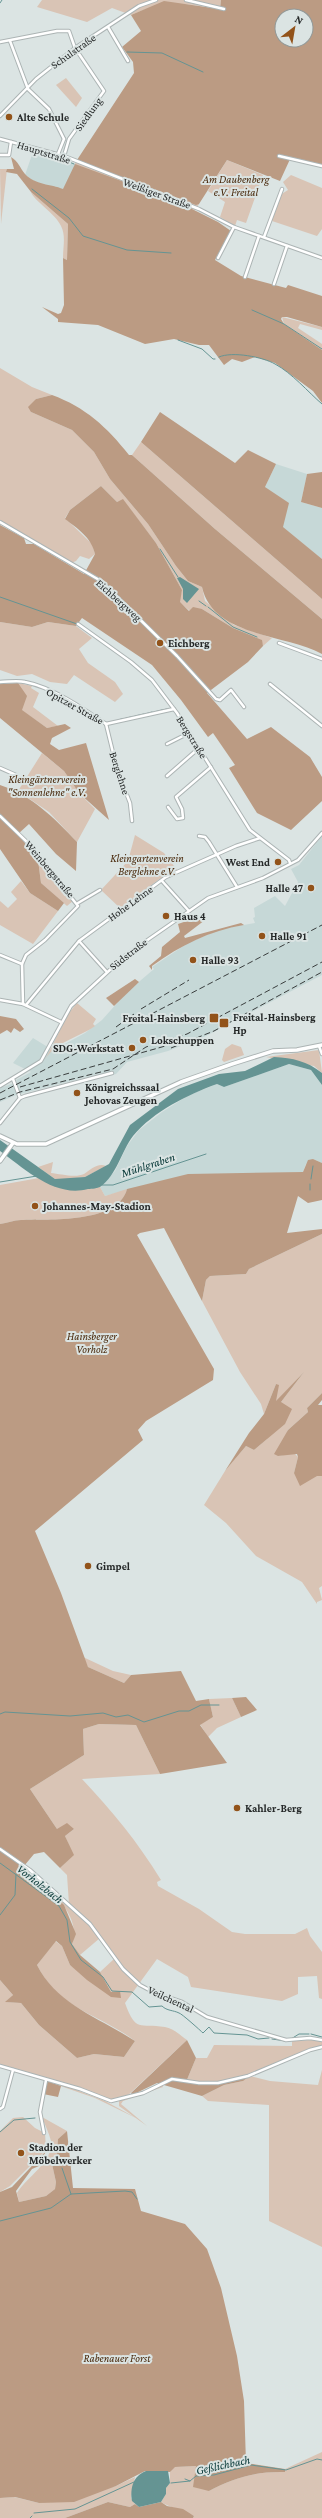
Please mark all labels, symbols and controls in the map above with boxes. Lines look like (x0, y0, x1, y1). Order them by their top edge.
north arrow (274, 8, 314, 48)
text: N (293, 12, 306, 27)
street label: Schulstraße (48, 31, 98, 71)
street label: Siedlung (72, 94, 105, 134)
place label: Alte Schule (16, 111, 69, 123)
marker: Alte Schule (4, 112, 14, 122)
street label: Hauptstraße (16, 138, 72, 167)
park label: Am Daubenberg e.V. Freital (202, 173, 270, 198)
street label: Weißiger Straße (121, 175, 193, 212)
street label: Eichbergweg (93, 576, 145, 625)
place label: Eichberg (168, 637, 210, 649)
marker: Eichberg (155, 638, 165, 648)
street label: Opitzer Straße (44, 685, 106, 728)
street label: Bergstraße (173, 714, 210, 761)
street label: Berglehne (107, 750, 133, 796)
park label: Kleingärtnerverein "Sonnenlehne" e.V. (8, 773, 86, 798)
street label: Weinbergstraße (22, 838, 77, 901)
park label: Kleingartenverein Berglehne e.V. (110, 852, 184, 878)
place label: West End (225, 856, 270, 868)
marker: West End (273, 857, 283, 867)
place label: Halle 47 (265, 882, 303, 894)
street label: Hohe Lehne (105, 883, 155, 923)
marker: Halle 47 (306, 883, 316, 893)
place label: Haus 4 (174, 910, 206, 922)
marker: Haus 4 (161, 911, 171, 921)
place label: Halle 91 (270, 930, 307, 942)
marker: Halle 91 (257, 931, 267, 941)
street label: Südstraße (107, 935, 149, 972)
place label: Halle 93 (201, 954, 239, 966)
marker: Halle 93 (188, 955, 198, 965)
place label: Freital-Hainsberg Hp (233, 1011, 316, 1036)
place label: Freital-Hainsberg (123, 1012, 205, 1024)
marker: Freital-Hainsberg (208, 1012, 220, 1024)
marker: Freital-Hainsberg Hp (218, 1017, 230, 1029)
place label: Lokschuppen (151, 1034, 215, 1046)
marker: Lokschuppen (138, 1035, 148, 1045)
place label: SDG-Werkstatt (53, 1042, 124, 1054)
marker: SDG-Werkstatt (127, 1043, 137, 1053)
place label: Königreichssaal Jehovas Zeugen (84, 1081, 160, 1106)
marker: Königreichssaal Jehovas Zeugen (72, 1088, 82, 1098)
water label: Mühlgraben (118, 1150, 177, 1181)
place label: Johannes-May-Stadion (42, 1200, 151, 1212)
marker: Johannes-May-Stadion (30, 1201, 40, 1211)
park label: Hainsberger Vorholz (67, 1330, 118, 1355)
place label: Gimpel (96, 1560, 131, 1572)
marker: Gimpel (83, 1561, 93, 1571)
place label: Kahler-Berg (245, 1802, 302, 1814)
marker: Kahler-Berg (232, 1803, 242, 1813)
water label: Vorholzbach (14, 1862, 66, 1907)
street label: Veilchental (146, 1983, 196, 2015)
place label: Stadion der Möbelwerker (29, 2141, 93, 2166)
marker: Stadion der Möbelwerker (16, 2148, 26, 2158)
park label: Rabenauer Forst (84, 2352, 151, 2364)
water label: Geßlichbach (195, 2452, 252, 2478)

